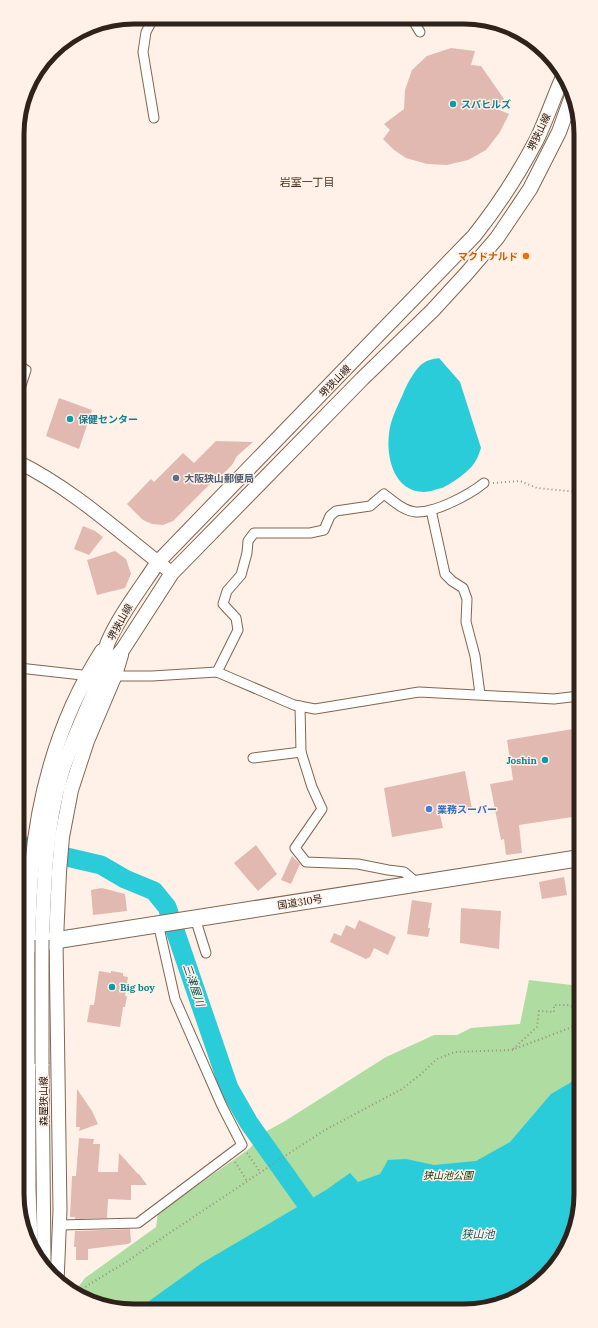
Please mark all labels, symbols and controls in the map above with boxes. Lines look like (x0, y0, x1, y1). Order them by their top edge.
place label: スパヒルズ (461, 98, 511, 111)
marker: スパヒルズ (448, 99, 458, 109)
street label: 堺狭山線 (525, 111, 553, 153)
district label: 岩室一丁目 (280, 175, 335, 189)
place label: マクドナルド (458, 250, 518, 263)
marker: マクドナルド (521, 251, 531, 261)
street label: 堺狭山線 (316, 362, 354, 400)
place label: 保健センター (78, 413, 138, 426)
marker: 保健センター (65, 414, 75, 424)
place label: 大阪狭山郵便局 (184, 472, 254, 485)
marker: 大阪狭山郵便局 (171, 473, 181, 483)
street label: 堺狭山線 (105, 601, 135, 643)
place label: Joshin (506, 754, 538, 767)
marker: Joshin (540, 755, 550, 765)
place label: 業務スーパー (437, 803, 497, 816)
marker: 業務スーパー (424, 804, 434, 814)
street label: 国道310号 (277, 892, 323, 912)
water label: 三津屋川 (180, 962, 208, 1009)
place label: Big boy (120, 981, 155, 994)
marker: Big boy (107, 982, 117, 992)
street label: 森屋狭山線 (37, 1076, 50, 1126)
park label: 狭山池公園 (423, 1169, 475, 1182)
water label: 狭山池 (462, 1227, 495, 1241)

